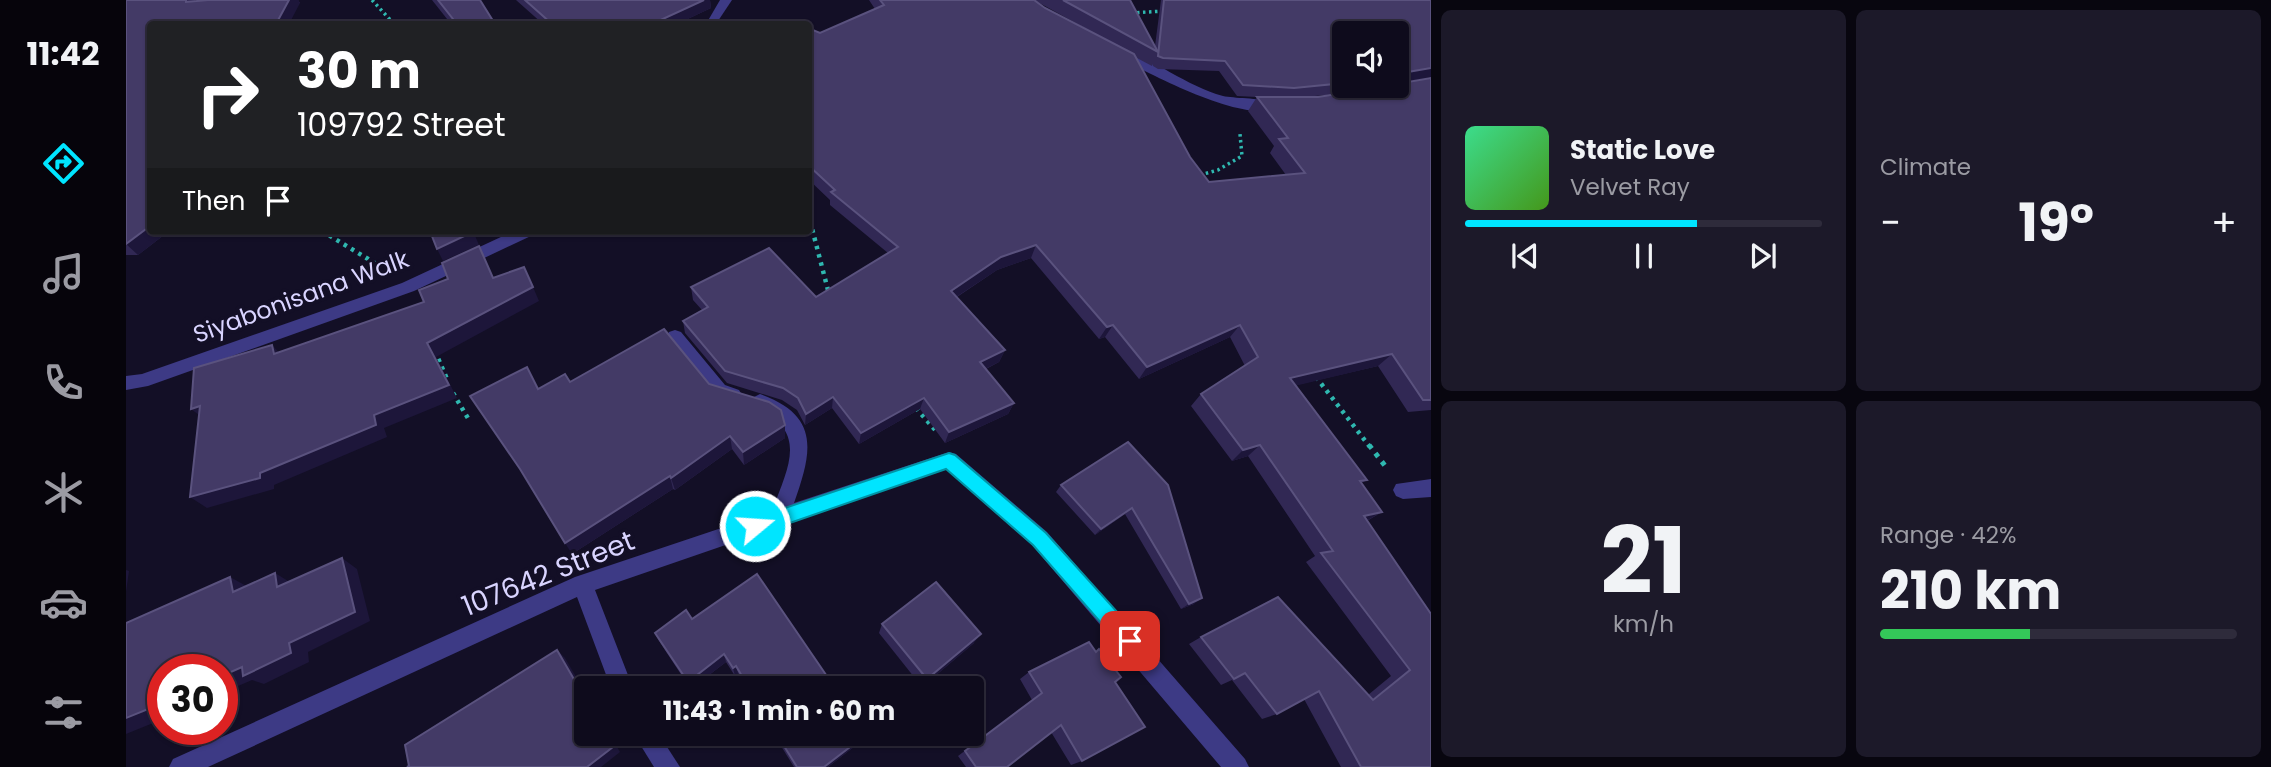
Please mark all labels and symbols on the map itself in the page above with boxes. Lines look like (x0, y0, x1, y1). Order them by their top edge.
street label: Siyabonisana Walk (188, 242, 414, 351)
position arrow (718, 489, 792, 563)
street label: 107642 Street (456, 521, 640, 626)
pin (1100, 611, 1160, 671)
speed limit sign: 30 (147, 654, 238, 745)

